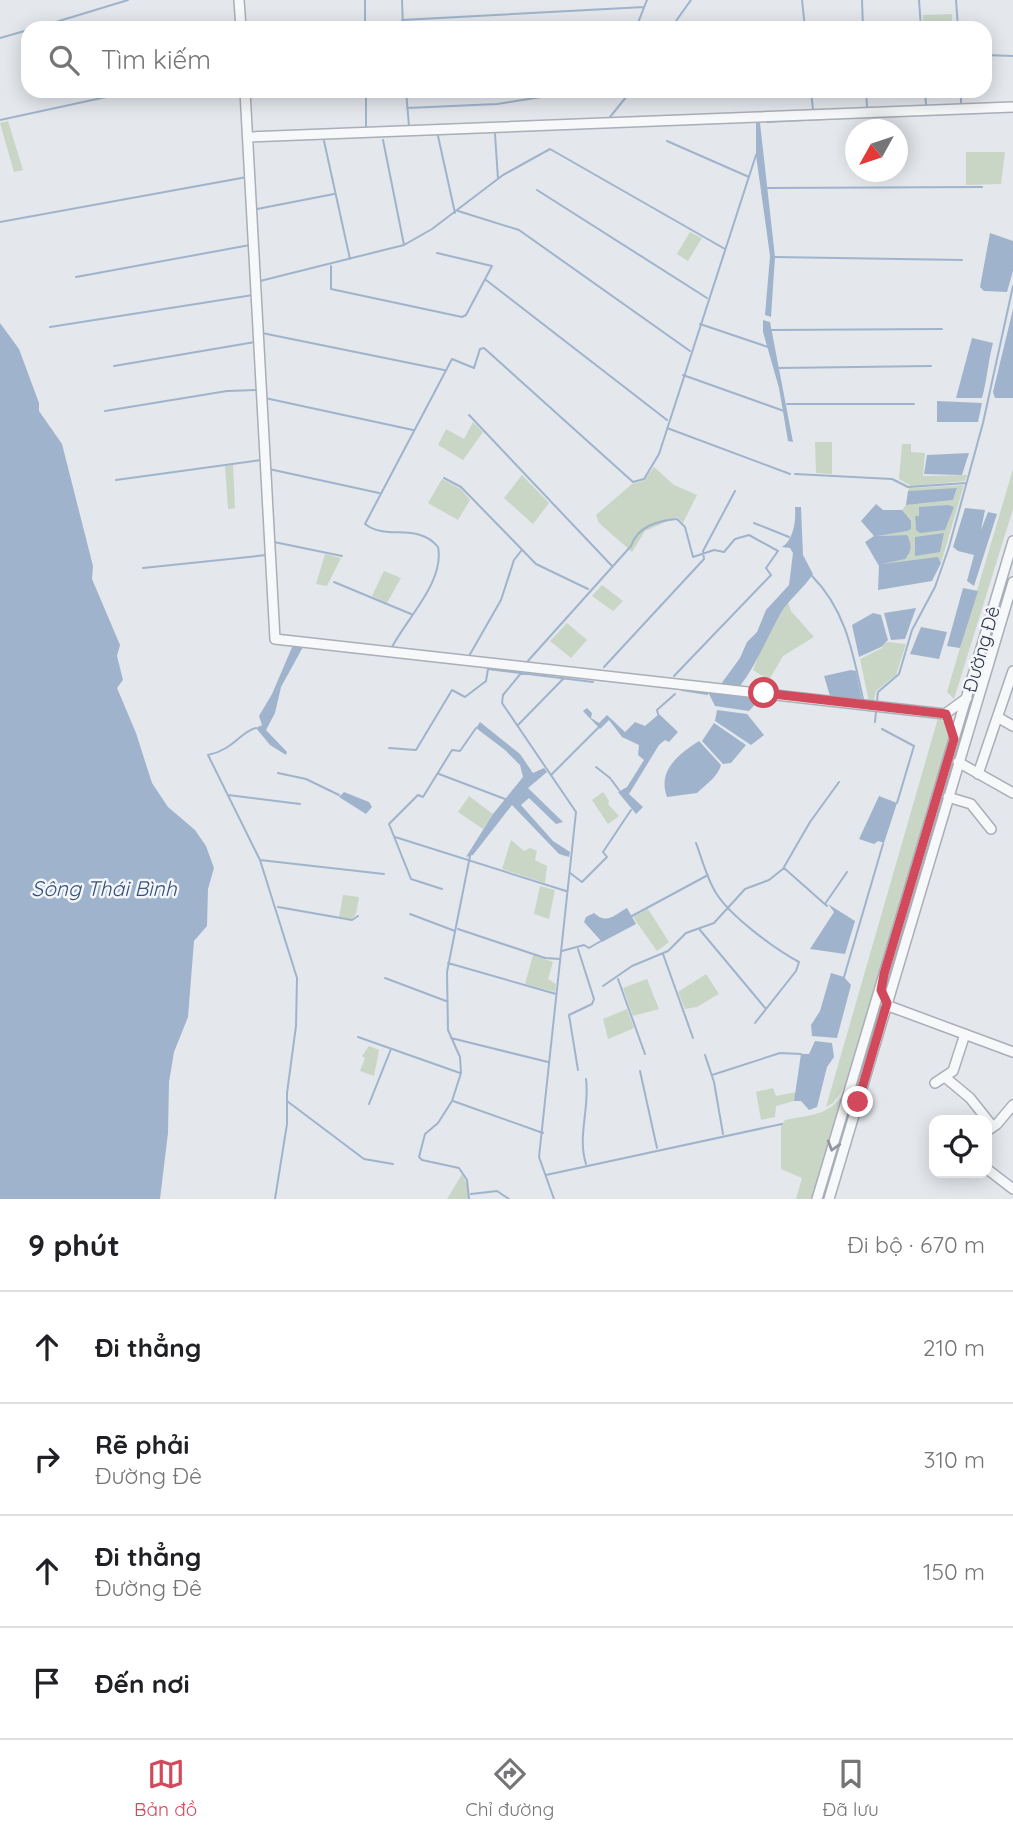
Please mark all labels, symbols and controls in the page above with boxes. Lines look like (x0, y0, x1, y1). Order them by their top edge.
search box (21, 21, 992, 98)
icon: search (45, 41, 83, 79)
text: Tìm kiếm (101, 43, 211, 76)
north arrow (845, 119, 908, 182)
street label: Đường Đê (957, 603, 1005, 695)
route start (748, 677, 779, 708)
water label: Sông Thái Bình (31, 875, 178, 901)
route end (842, 1086, 873, 1117)
map controls (929, 1115, 992, 1178)
button: locate (929, 1115, 992, 1178)
one-way arrow (826, 1140, 841, 1152)
text: 9 phút (28, 1226, 120, 1264)
text: Đi bộ · 670 m (847, 1230, 985, 1259)
icon: ahead (28, 1328, 66, 1366)
text: Đi thẳng (95, 1331, 201, 1364)
text: 210 m (923, 1333, 985, 1362)
text: Rẽ phải (95, 1428, 189, 1461)
icon: right (28, 1440, 66, 1478)
text: 310 m (923, 1445, 985, 1474)
text: Đường Đê (95, 1461, 202, 1490)
text: Đi thẳng (95, 1540, 201, 1573)
icon: ahead (28, 1552, 66, 1590)
text: 150 m (923, 1557, 985, 1586)
text: Đường Đê (95, 1573, 202, 1602)
icon: arrive (28, 1664, 66, 1702)
text: Đến nơi (95, 1667, 190, 1700)
tab: Bản đồ (134, 1755, 197, 1821)
tab: Chỉ đường (465, 1755, 554, 1821)
tab: Đã lưu (823, 1755, 879, 1821)

